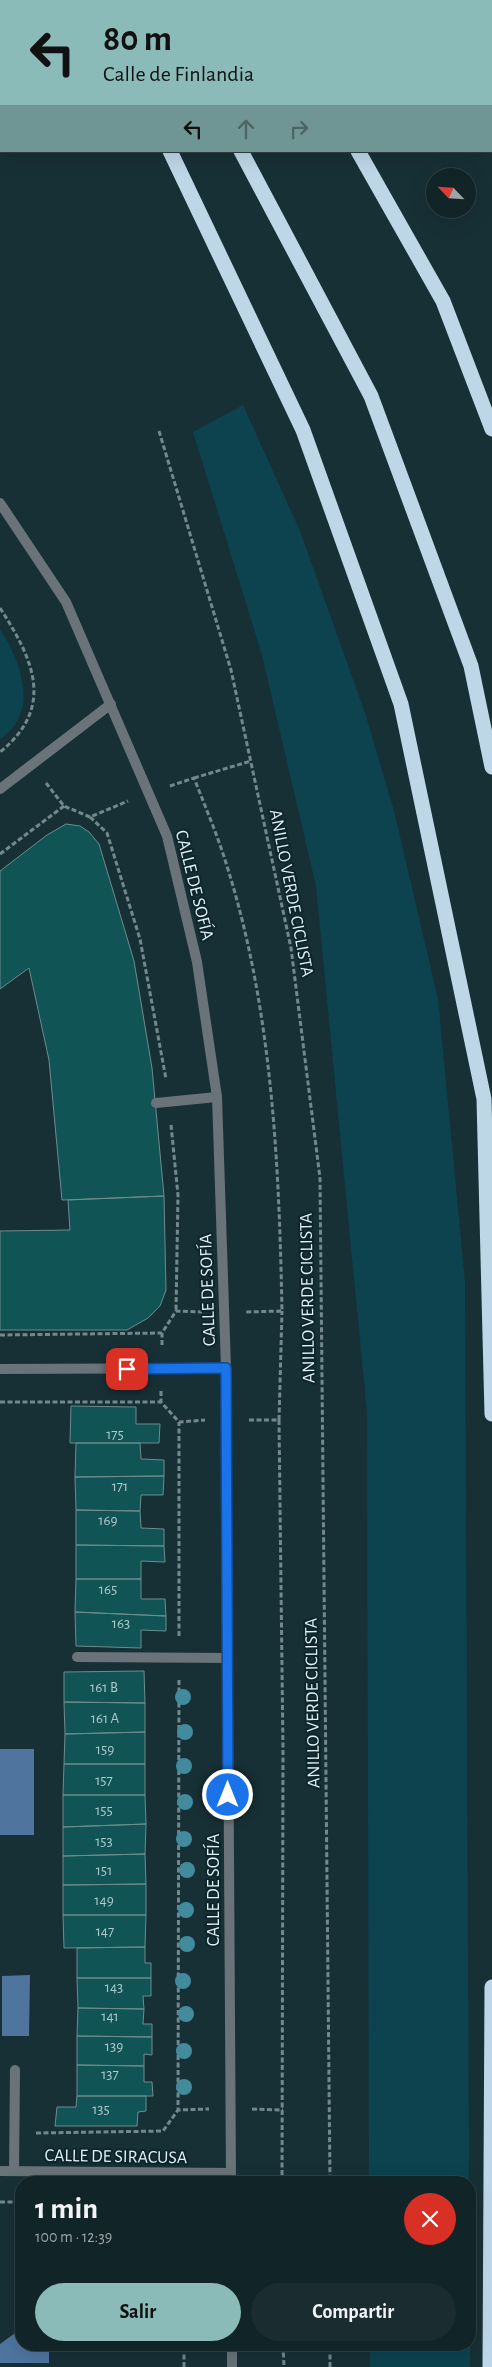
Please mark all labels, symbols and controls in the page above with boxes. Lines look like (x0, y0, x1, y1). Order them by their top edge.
icon: left (20, 20, 85, 85)
text: 80 m (103, 22, 172, 57)
text: Calle de Finlandia (103, 63, 254, 85)
icon: left (179, 115, 207, 143)
icon: ahead (232, 115, 260, 143)
icon: right (285, 115, 313, 143)
north arrow (426, 168, 476, 218)
map controls (426, 168, 476, 218)
street label: ANILLO VERDE CICLISTA (266, 808, 316, 979)
street label: CALLE DE SOFÍA (172, 828, 219, 943)
street label: ANILLO VERDE CICLISTA (298, 1212, 318, 1383)
street label: CALLE DE SOFÍA (194, 1233, 219, 1347)
pin (106, 1348, 148, 1390)
icon: arrive (113, 1355, 141, 1383)
house number: 175 (106, 1427, 124, 1442)
house number: 171 (112, 1479, 128, 1494)
house number: 169 (98, 1513, 118, 1528)
house number: 165 (99, 1582, 117, 1597)
house number: 163 (112, 1616, 130, 1631)
street label: ANILLO VERDE CICLISTA (303, 1617, 323, 1788)
house number: 161 B (90, 1680, 118, 1695)
house number: 161 A (91, 1711, 120, 1726)
house number: 159 (96, 1742, 114, 1757)
position arrow (201, 1768, 253, 1820)
house number: 157 (95, 1773, 113, 1788)
house number: 155 (95, 1803, 113, 1818)
street label: CALLE DE SOFÍA (202, 1833, 223, 1946)
house number: 153 (95, 1834, 113, 1849)
house number: 151 (96, 1863, 112, 1878)
house number: 149 (94, 1893, 114, 1908)
house number: 147 (96, 1924, 114, 1939)
house number: 143 (105, 1980, 123, 1995)
house number: 141 (101, 2009, 119, 2024)
house number: 139 (105, 2039, 123, 2054)
house number: 137 (101, 2067, 119, 2082)
house number: 135 (92, 2102, 110, 2117)
street label: CALLE DE SIRACUSA (45, 2147, 188, 2167)
button: close (404, 2193, 456, 2245)
text: 1 min (35, 2194, 98, 2224)
text: 100 m · 12:39 (35, 2229, 112, 2245)
button: Salir (35, 2283, 241, 2341)
button: Compartir (251, 2283, 456, 2341)

